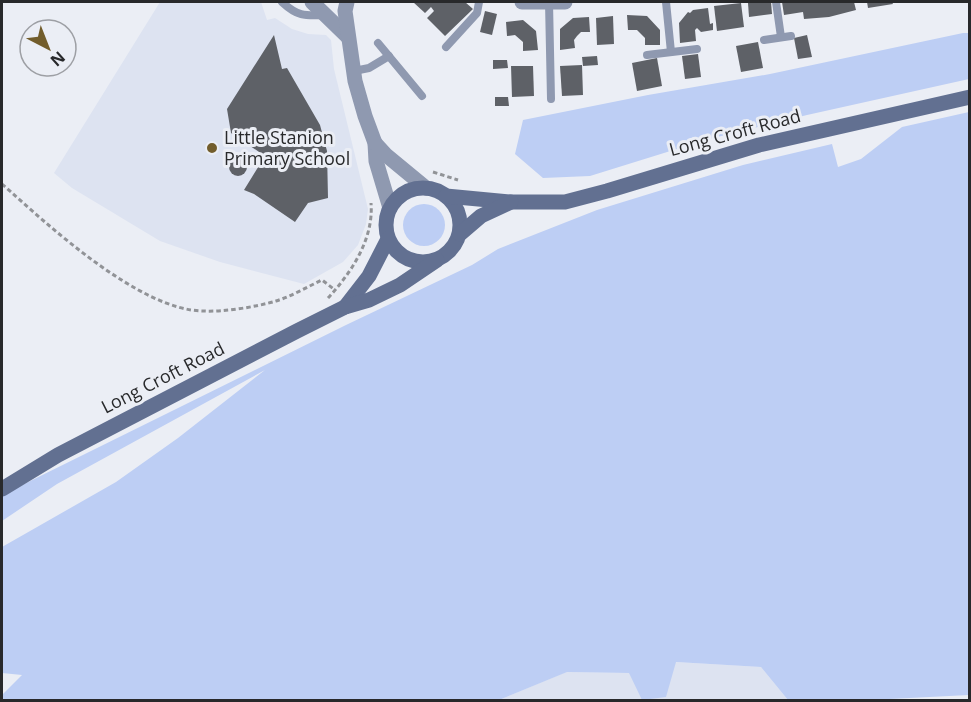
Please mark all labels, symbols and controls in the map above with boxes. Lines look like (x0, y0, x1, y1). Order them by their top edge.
north arrow (18, 18, 78, 78)
text: N (46, 47, 70, 72)
street label: Long Croft Road (666, 103, 803, 161)
place label: Little Stanion Primary School (224, 125, 350, 170)
marker: Little Stanion Primary School (205, 141, 219, 155)
street label: Long Croft Road (97, 336, 228, 419)

